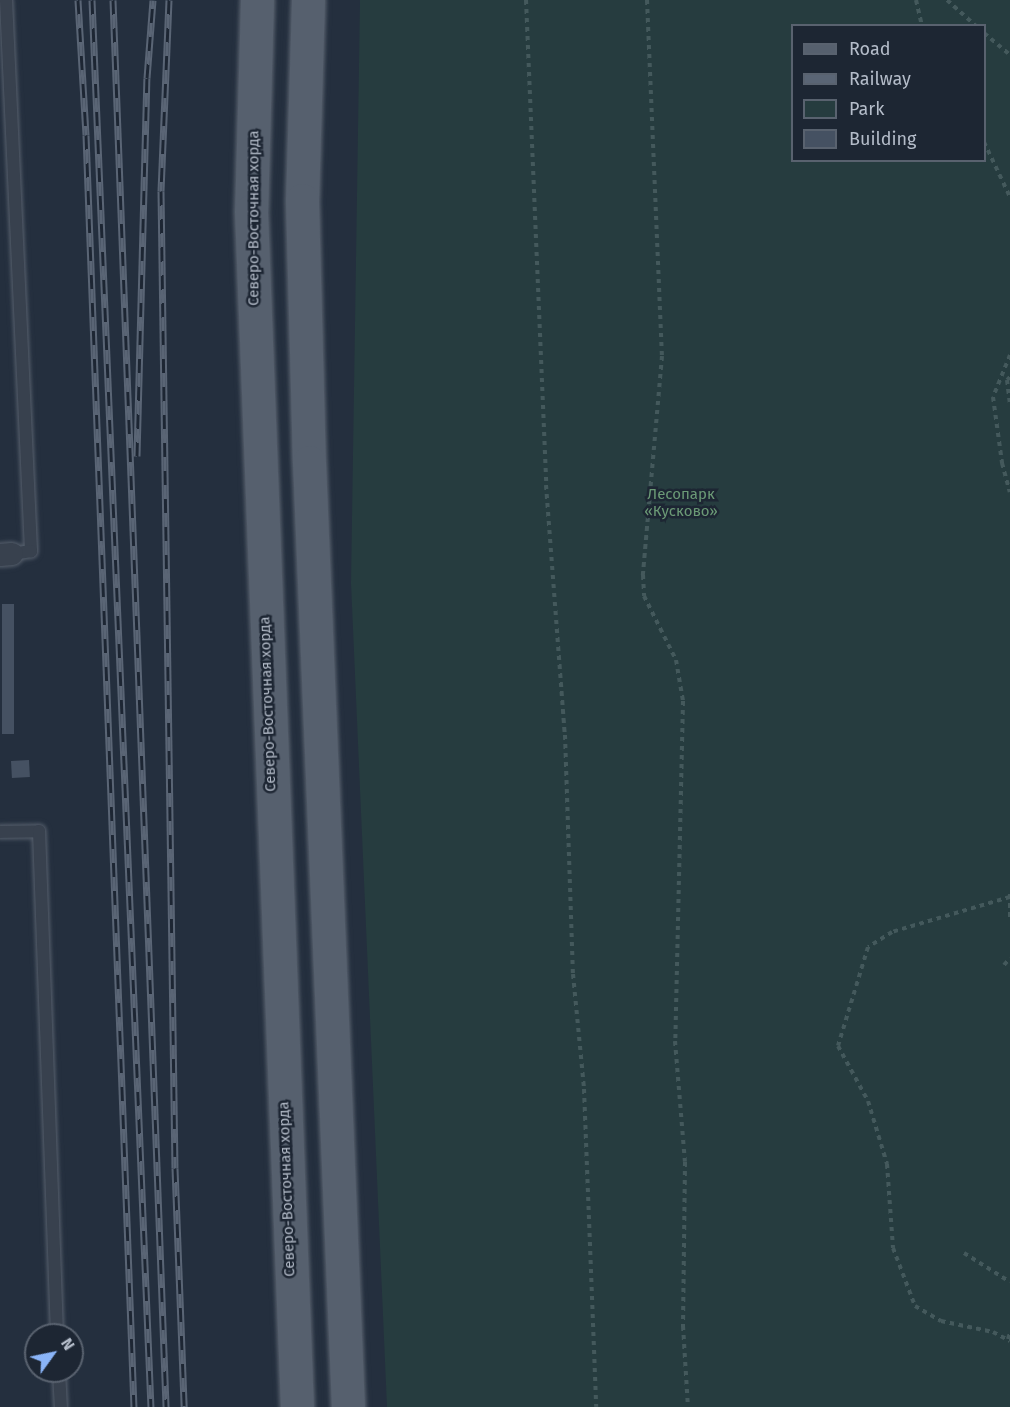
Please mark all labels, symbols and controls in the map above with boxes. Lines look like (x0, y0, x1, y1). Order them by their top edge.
legend (791, 24, 986, 162)
text: Road (849, 38, 891, 60)
text: Railway (849, 68, 911, 90)
text: Park (849, 98, 884, 120)
text: Building (849, 128, 916, 150)
street label: Северо-Восточная хорда (245, 130, 263, 306)
park label: Лесопарк «Кусково» (644, 485, 718, 520)
street label: Северо-Восточная хорда (256, 616, 280, 792)
street label: Северо-Восточная хорда (275, 1101, 299, 1277)
north arrow (24, 1323, 84, 1383)
text: N (57, 1334, 79, 1354)

